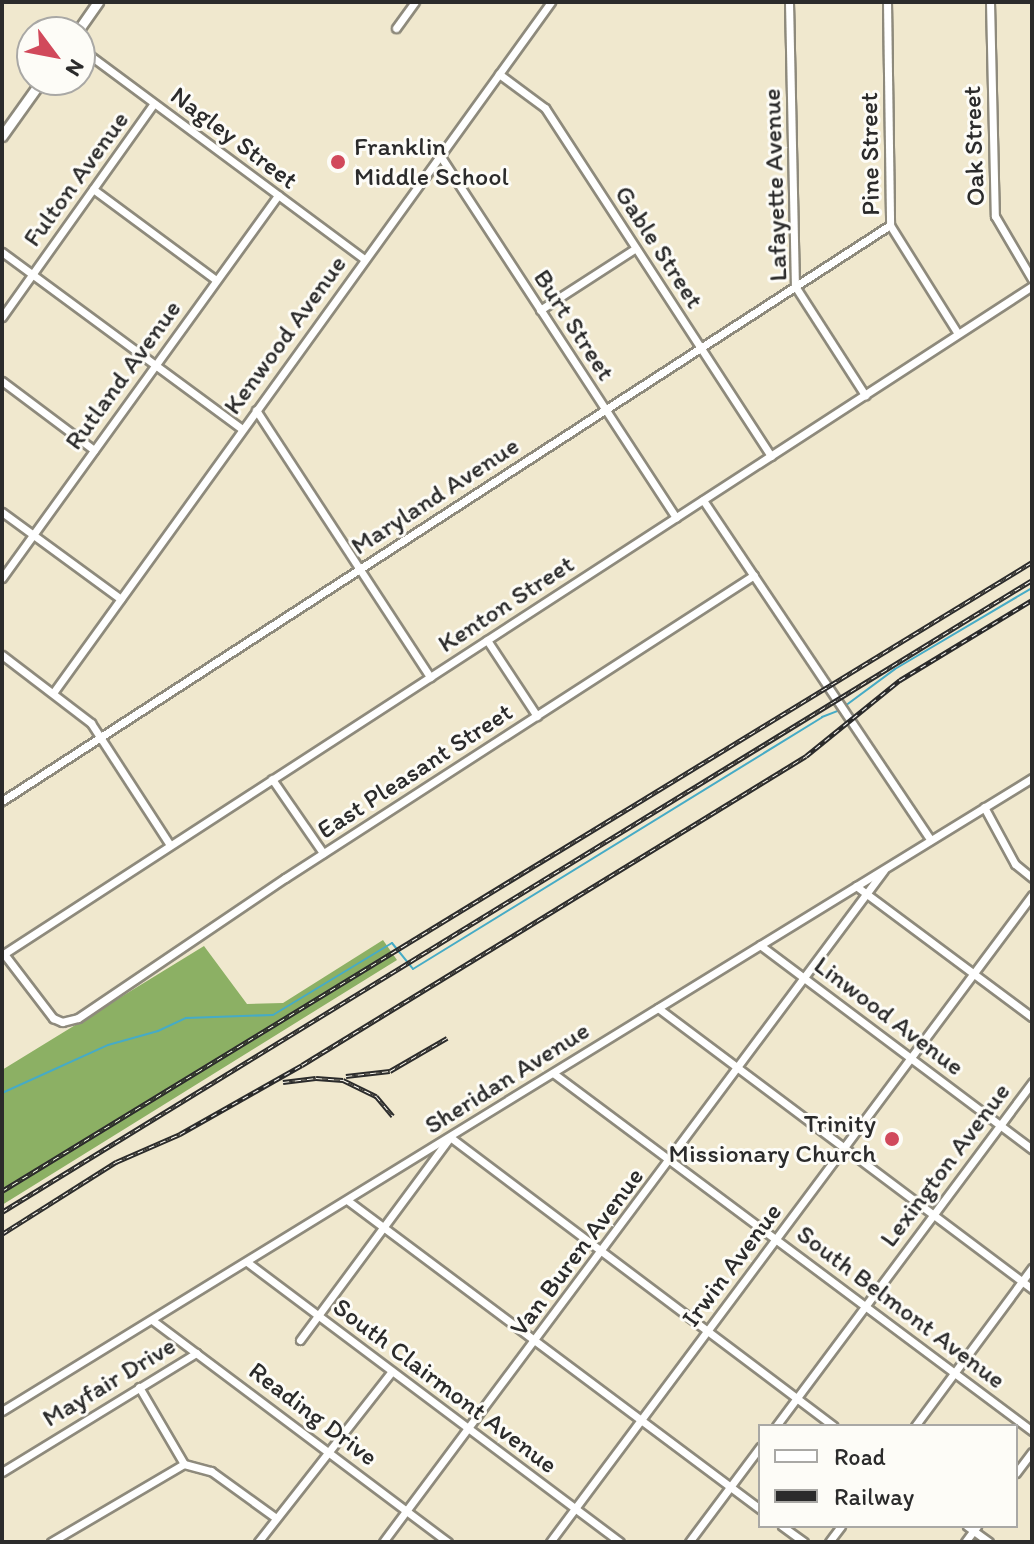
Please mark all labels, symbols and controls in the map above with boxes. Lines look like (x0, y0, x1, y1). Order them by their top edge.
north arrow (16, 16, 96, 96)
text: N (60, 54, 90, 81)
street label: Nagley Street (164, 80, 304, 196)
street label: Oak Street (956, 85, 992, 207)
street label: Lafayette Avenue (756, 89, 794, 281)
street label: Pine Street (853, 92, 887, 216)
street label: Fulton Avenue (16, 105, 136, 253)
place label: Franklin Middle School (354, 131, 509, 192)
marker: Franklin Middle School (329, 153, 347, 171)
street label: Gable Street (608, 180, 710, 314)
street label: Kenwood Avenue (217, 249, 353, 421)
street label: Burt Street (527, 264, 621, 386)
street label: Rutland Avenue (59, 295, 187, 455)
street label: Maryland Avenue (346, 431, 524, 561)
street label: Kenton Street (432, 548, 580, 660)
street label: East Pleasant Street (311, 696, 519, 846)
street label: Linwood Avenue (808, 949, 970, 1083)
street label: Sheridan Avenue (419, 1015, 595, 1141)
street label: Lexington Avenue (873, 1077, 1017, 1253)
place label: Trinity Missionary Church (668, 1108, 876, 1170)
marker: Trinity Missionary Church (883, 1130, 901, 1148)
street label: Van Buren Avenue (503, 1161, 651, 1343)
street label: Irwin Avenue (676, 1197, 788, 1333)
street label: South Belmont Avenue (790, 1218, 1012, 1396)
street label: South Clairmont Avenue (327, 1292, 563, 1480)
street label: Mayfair Drive (37, 1330, 181, 1434)
street label: Reading Drive (242, 1355, 384, 1473)
legend (758, 1424, 1018, 1528)
text: Road (834, 1442, 886, 1471)
text: Railway (834, 1482, 914, 1511)

